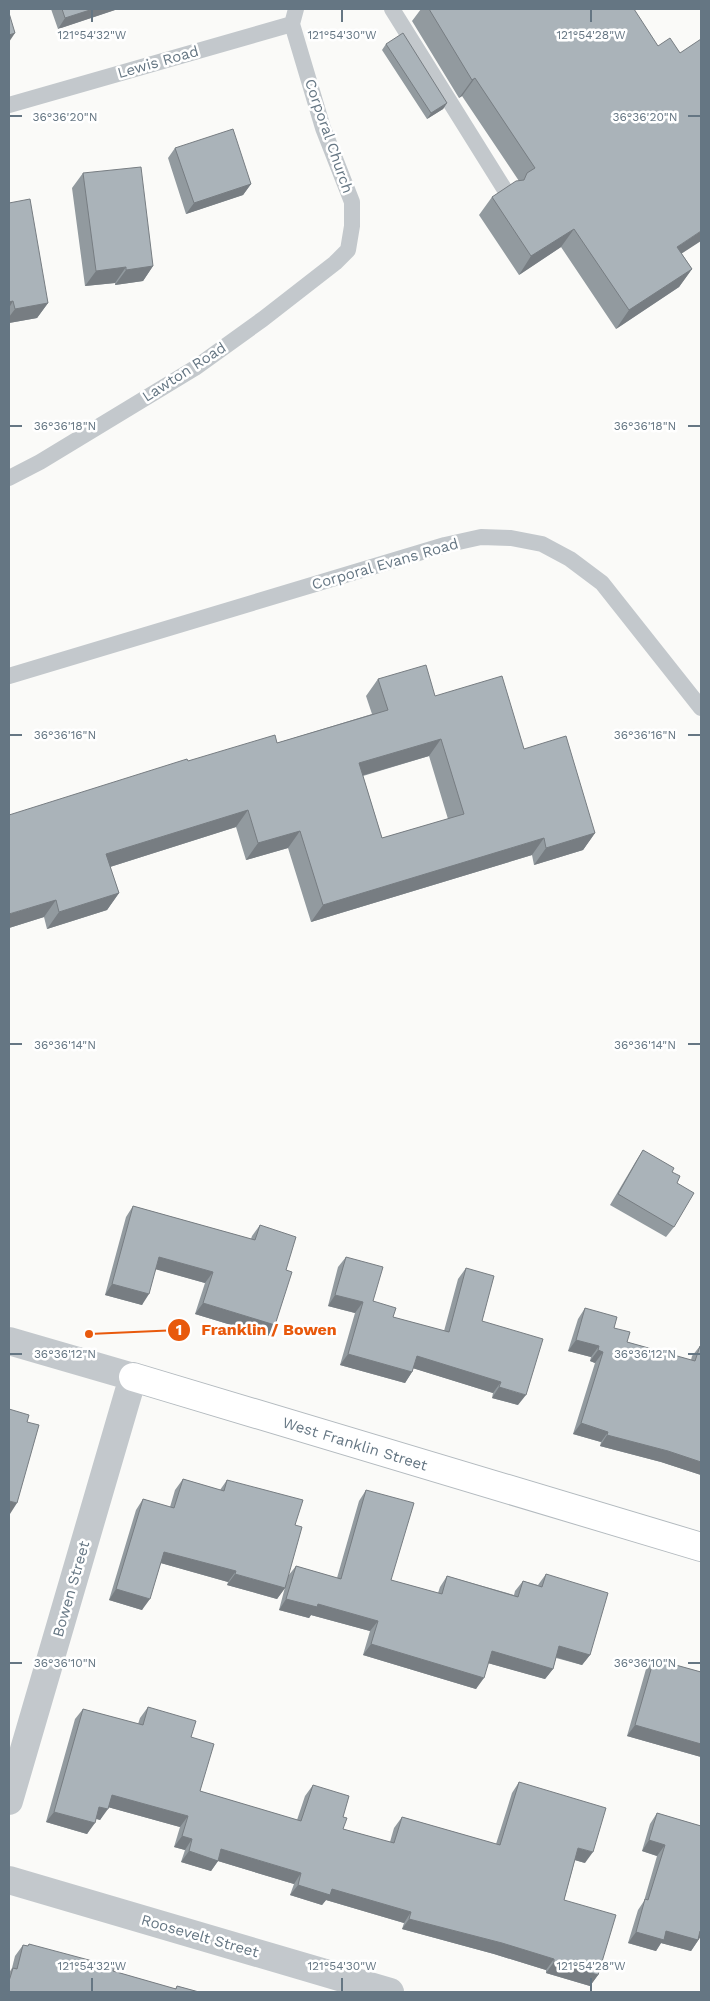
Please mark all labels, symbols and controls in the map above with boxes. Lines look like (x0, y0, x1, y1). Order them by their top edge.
text: 121°54'32"W (58, 28, 127, 42)
text: 121°54'30"W (307, 28, 377, 42)
text: 121°54'28"W (556, 28, 626, 42)
street label: Lewis Road (115, 42, 201, 82)
street label: Corporal Church (301, 76, 357, 196)
text: 36°36'20"N (32, 110, 98, 124)
text: 36°36'20"N (612, 110, 678, 124)
street label: Lawton Road (139, 338, 229, 406)
text: 36°36'18"N (34, 419, 96, 433)
text: 36°36'18"N (614, 419, 676, 433)
street label: Corporal Evans Road (310, 534, 460, 594)
text: 36°36'16"N (34, 728, 96, 742)
text: 36°36'16"N (614, 728, 676, 742)
text: 36°36'14"N (34, 1038, 96, 1052)
text: 36°36'14"N (614, 1038, 676, 1052)
callout: Franklin / Bowen (166, 1314, 347, 1345)
text: Franklin / Bowen (201, 1320, 337, 1339)
text: 1 (176, 1321, 182, 1339)
text: 36°36'12"N (34, 1347, 96, 1361)
text: 36°36'12"N (614, 1347, 676, 1361)
street label: West Franklin Street (280, 1413, 430, 1475)
street label: Bowen Street (49, 1538, 94, 1639)
text: 36°36'10"N (34, 1656, 96, 1670)
text: 36°36'10"N (614, 1656, 676, 1670)
street label: Roosevelt Street (139, 1911, 261, 1962)
text: 121°54'32"W (58, 1959, 127, 1973)
text: 121°54'30"W (307, 1959, 377, 1973)
text: 121°54'28"W (556, 1959, 626, 1973)

